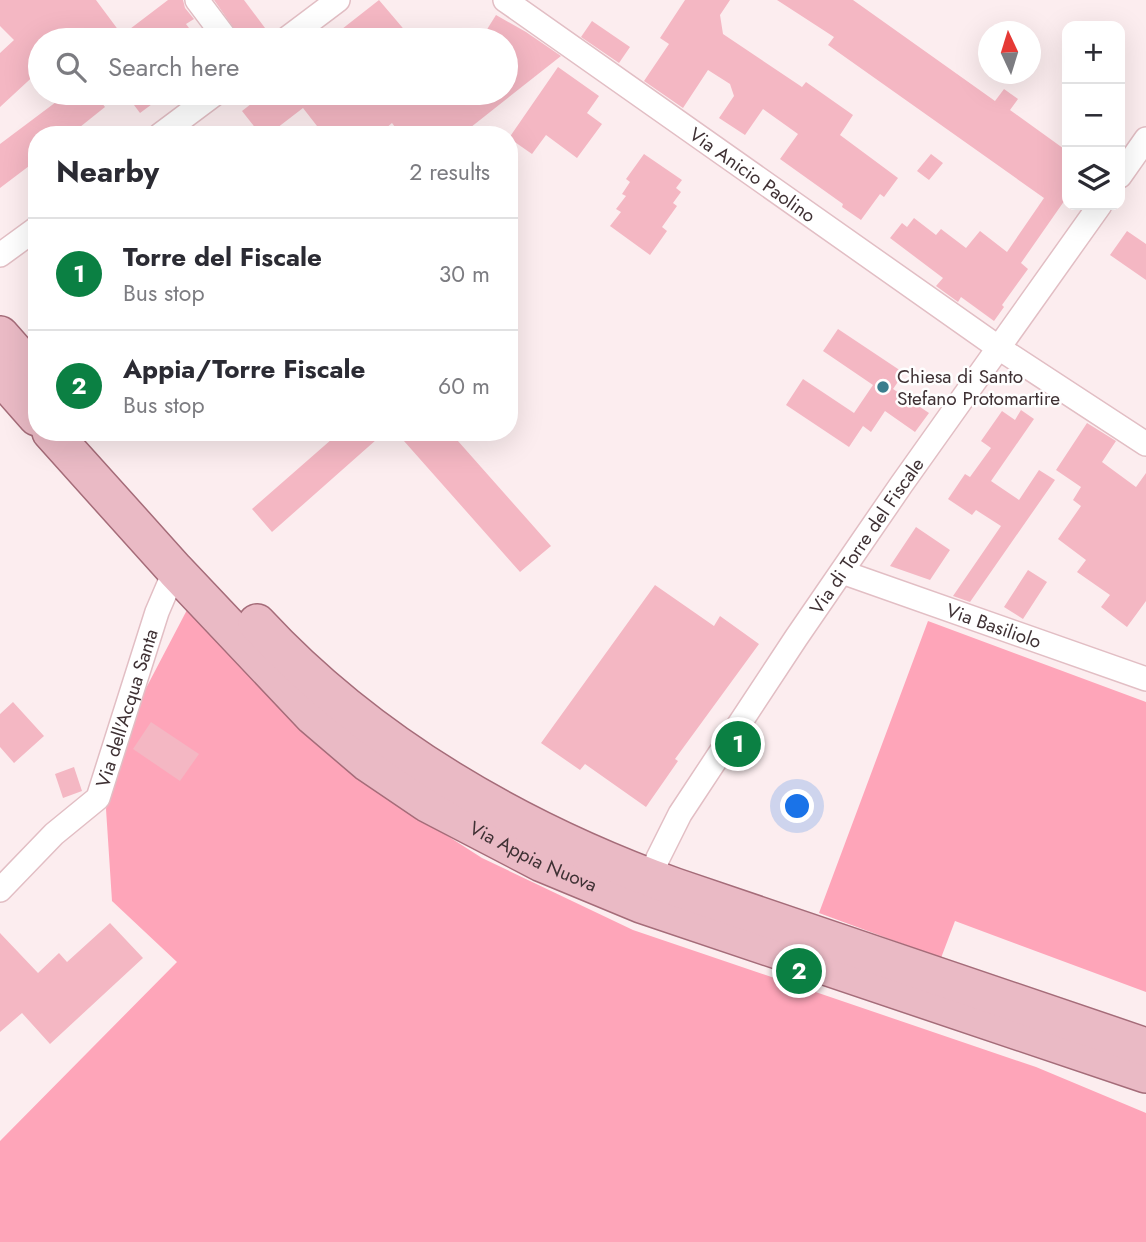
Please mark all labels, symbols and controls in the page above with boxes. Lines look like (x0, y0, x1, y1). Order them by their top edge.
north arrow (978, 21, 1041, 84)
map controls (1062, 21, 1125, 210)
button: + (1062, 21, 1125, 84)
search box (28, 28, 518, 105)
icon: search (52, 48, 90, 86)
text: Search here (108, 48, 240, 86)
button: − (1062, 84, 1125, 147)
street label: Via Anicio Paolino (684, 121, 821, 228)
button: layers (1062, 147, 1125, 210)
text: Nearby (56, 150, 159, 193)
text: 2 results (409, 155, 490, 189)
text: Torre del Fiscale (123, 238, 322, 276)
text: 1 (73, 257, 85, 291)
text: 30 m (439, 257, 490, 291)
text: Bus stop (123, 276, 205, 310)
text: Appia/Torre Fiscale (123, 350, 365, 388)
place label: Chiesa di Santo Stefano Protomartire (897, 363, 1060, 412)
text: 2 (71, 369, 87, 403)
text: 60 m (438, 369, 490, 403)
marker: Chiesa di Santo Stefano Protomartire (875, 379, 891, 395)
text: Bus stop (123, 388, 205, 422)
street label: Via di Torre del Fiscale (803, 452, 930, 619)
street label: Via Basiliolo (943, 596, 1045, 655)
street label: Via dell'Acqua Santa (89, 625, 164, 791)
pin: 1 (715, 718, 761, 770)
your location (780, 789, 814, 823)
street label: Via Appia Nuova (465, 814, 601, 898)
pin: 2 (776, 945, 822, 997)

